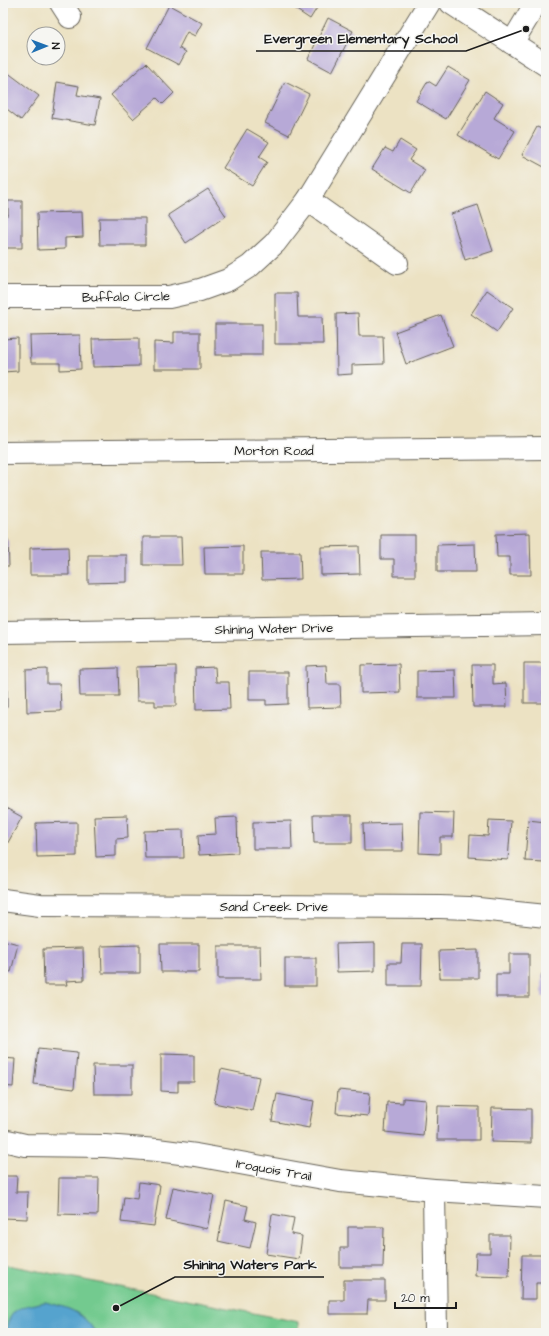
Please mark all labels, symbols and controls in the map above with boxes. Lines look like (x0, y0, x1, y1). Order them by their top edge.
callout: Evergreen Elementary School (256, 25, 466, 51)
north arrow (26, 26, 66, 66)
text: Evergreen Elementary School (264, 29, 459, 50)
text: N (48, 42, 63, 50)
street label: Buffalo Circle (82, 287, 170, 307)
street label: Morton Road (234, 442, 314, 460)
street label: Shining Water Drive (215, 619, 333, 640)
street label: Sand Creek Drive (220, 898, 328, 916)
street label: Iroquois Trail (235, 1154, 313, 1186)
callout: Shining Waters Park (175, 1251, 324, 1277)
text: Shining Waters Park (182, 1255, 317, 1276)
scale bar (395, 1284, 456, 1310)
text: 20 m (401, 1290, 430, 1307)

